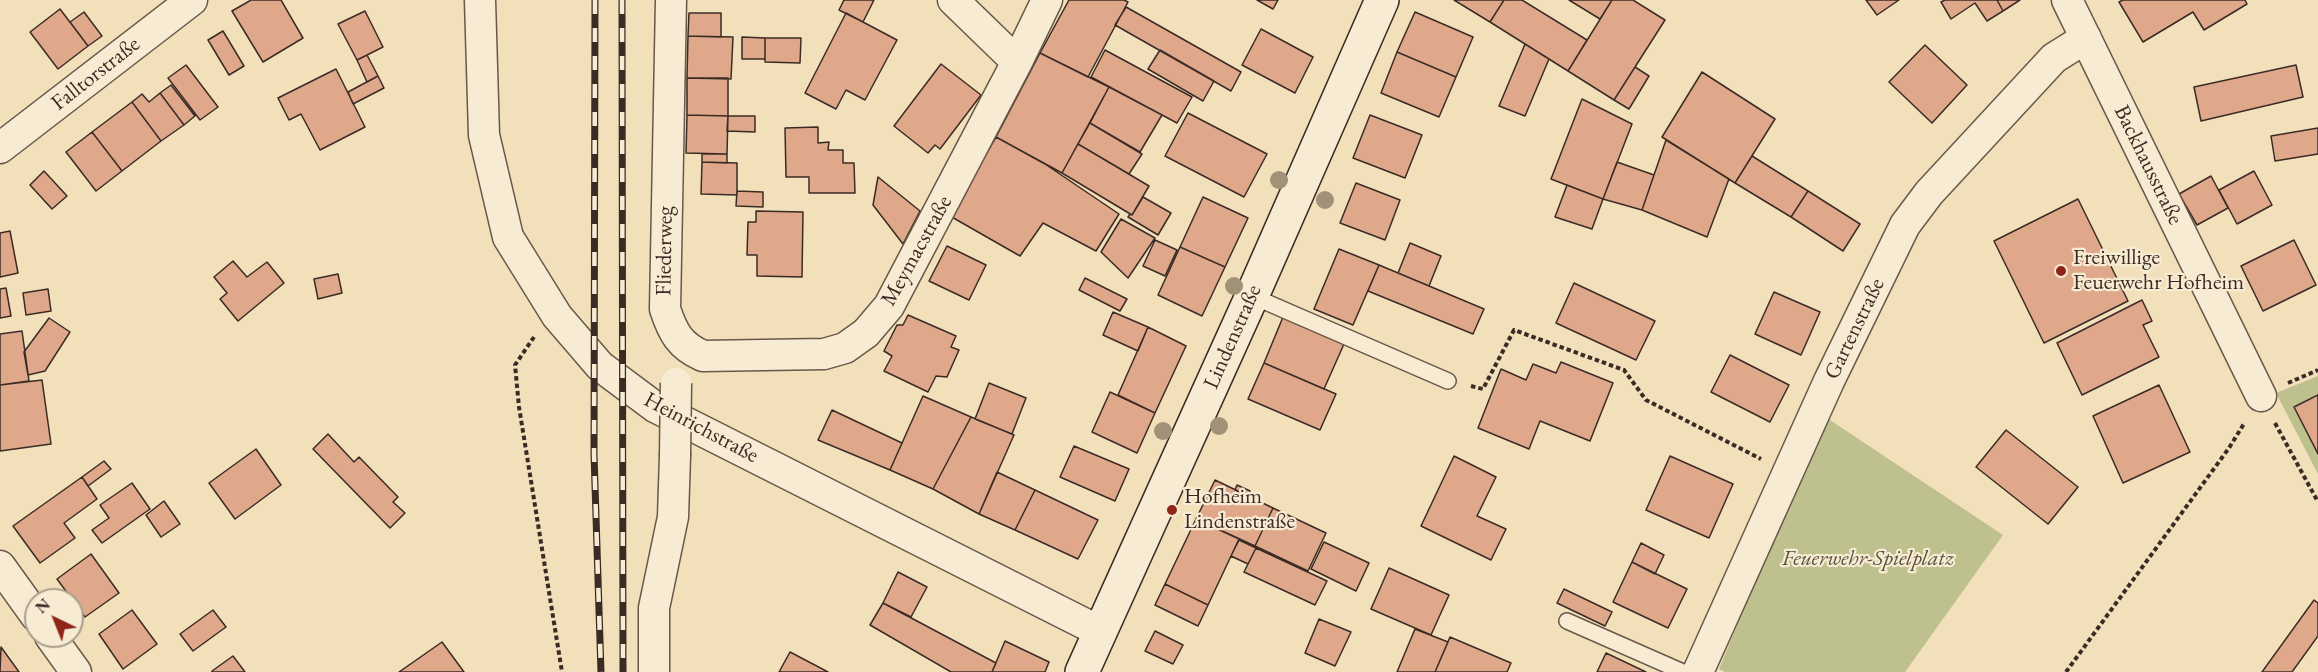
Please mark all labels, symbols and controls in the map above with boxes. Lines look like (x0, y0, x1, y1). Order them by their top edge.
street label: Falltorstraße (47, 31, 145, 117)
street label: Backhausstraße (2108, 101, 2188, 229)
street label: Meymacstraße (876, 191, 958, 311)
street label: Fliederweg (651, 206, 679, 296)
place label: Freiwillige Feuerwehr Hofheim (2073, 245, 2244, 296)
marker: Freiwillige Feuerwehr Hofheim (2054, 264, 2068, 278)
street label: Gartenstraße (1819, 274, 1891, 384)
street label: Lindenstraße (1198, 281, 1268, 393)
street label: Heinrichstraße (639, 387, 763, 469)
place label: Hofheim Lindenstraße (1184, 484, 1295, 536)
marker: Hofheim Lindenstraße (1165, 503, 1179, 517)
park label: Feuerwehr-Spielplatz (1782, 546, 1954, 572)
north arrow (24, 588, 84, 648)
text: N (31, 594, 55, 618)

